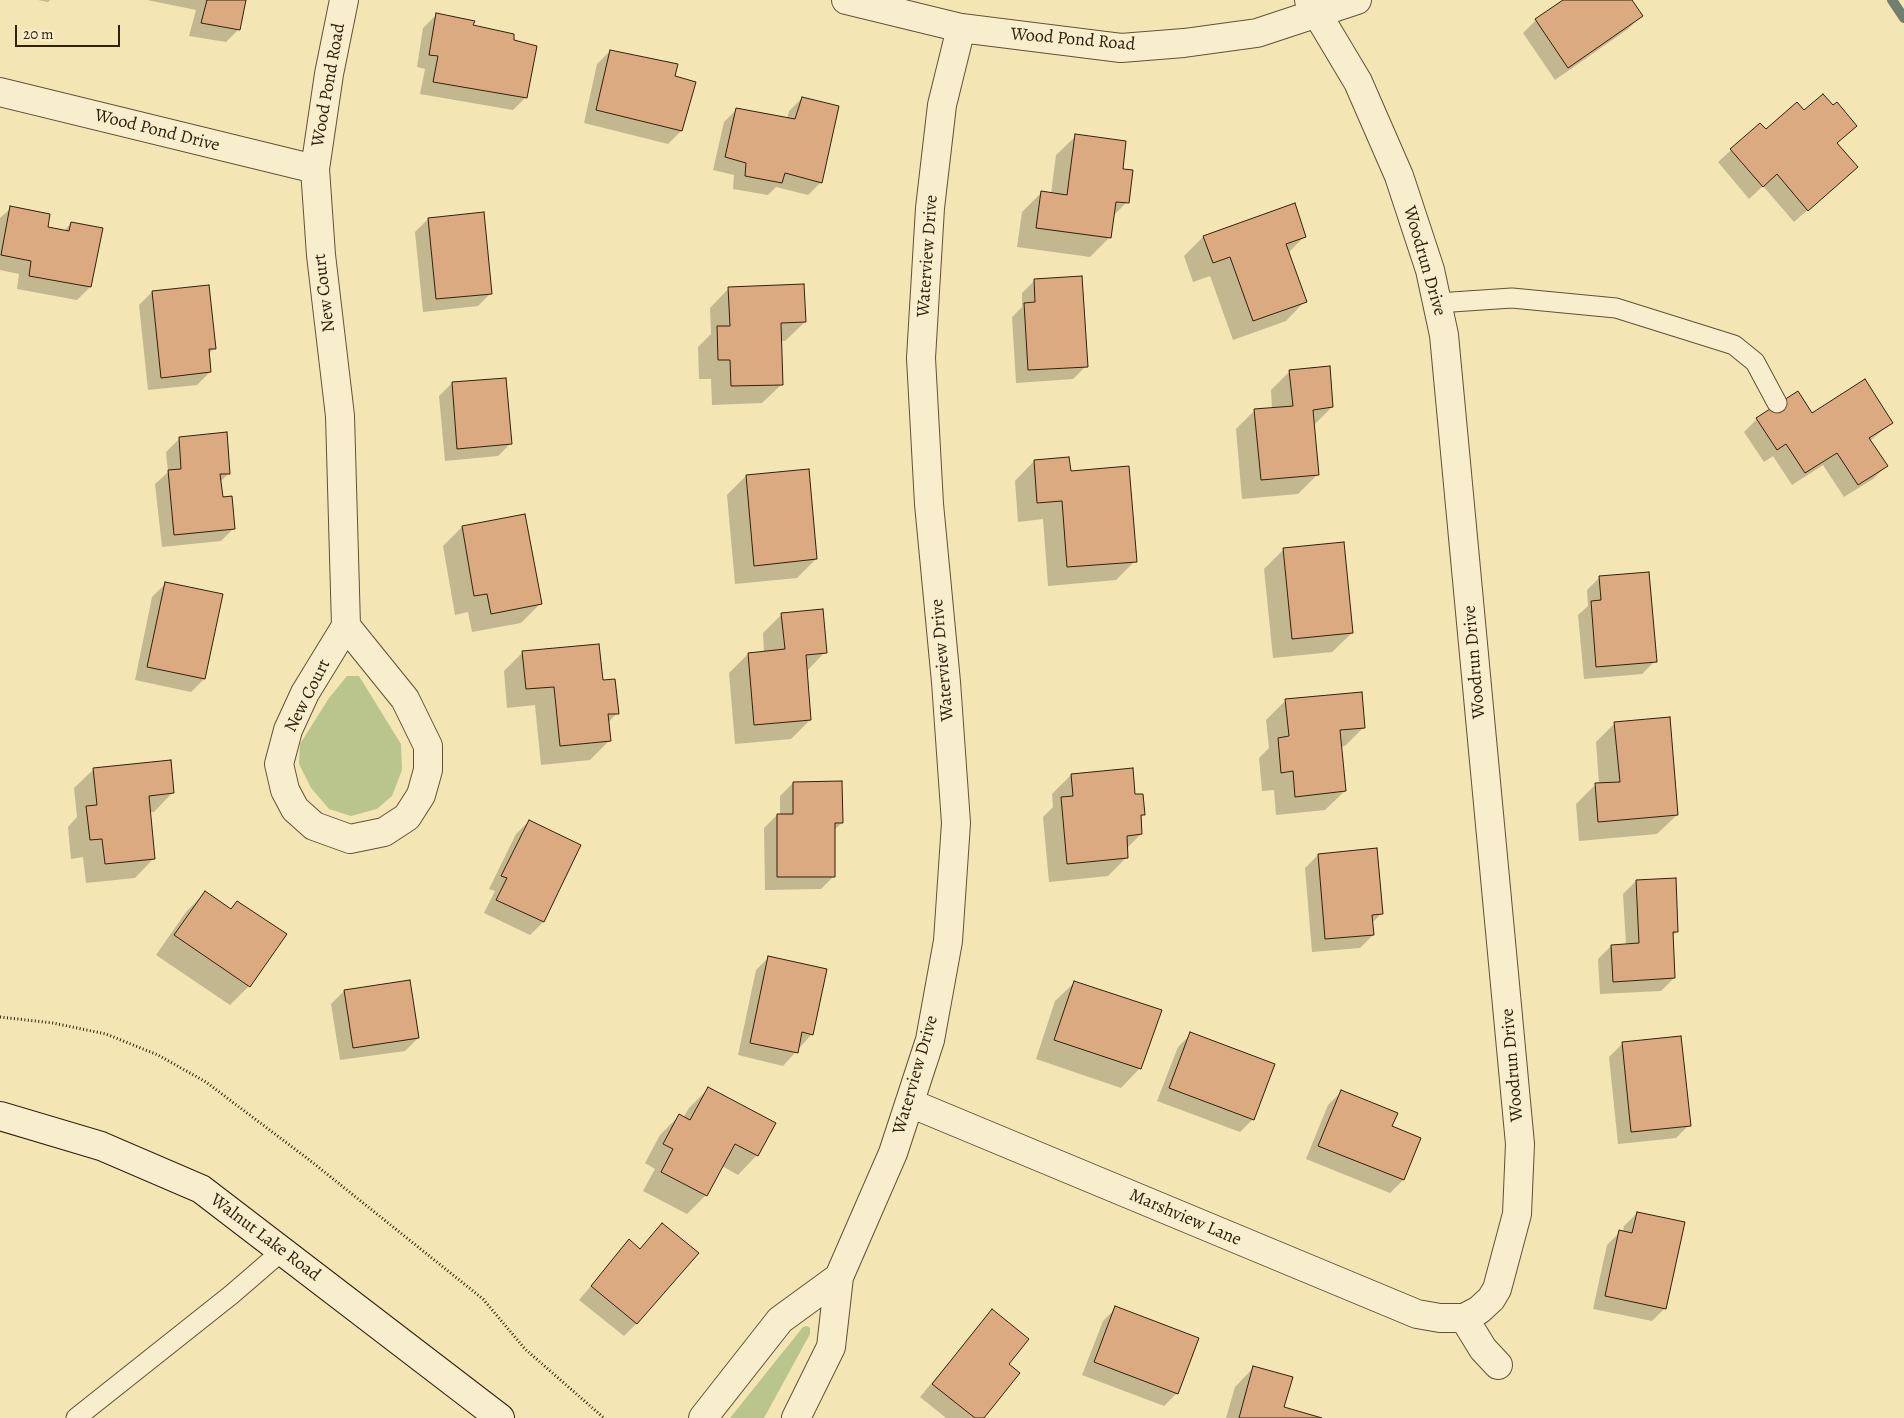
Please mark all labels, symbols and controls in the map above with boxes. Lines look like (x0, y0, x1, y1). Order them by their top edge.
scale bar (18, 15, 122, 47)
street label: Wood Pond Road (307, 21, 351, 149)
text: 20 m (23, 24, 54, 44)
street label: Wood Pond Road (1010, 24, 1136, 56)
street label: Wood Pond Drive (92, 105, 222, 157)
street label: Waterview Drive (913, 194, 943, 318)
street label: Woodrun Drive (1398, 203, 1450, 319)
street label: New Court (309, 252, 341, 334)
street label: Waterview Drive (927, 598, 959, 722)
street label: Woodrun Drive (1459, 605, 1491, 719)
street label: New Court (280, 656, 336, 736)
street label: Woodrun Drive (1497, 1008, 1529, 1122)
street label: Waterview Drive (889, 1013, 943, 1137)
street label: Marshview Lane (1126, 1185, 1244, 1251)
street label: Walnut Lake Road (206, 1190, 324, 1286)

